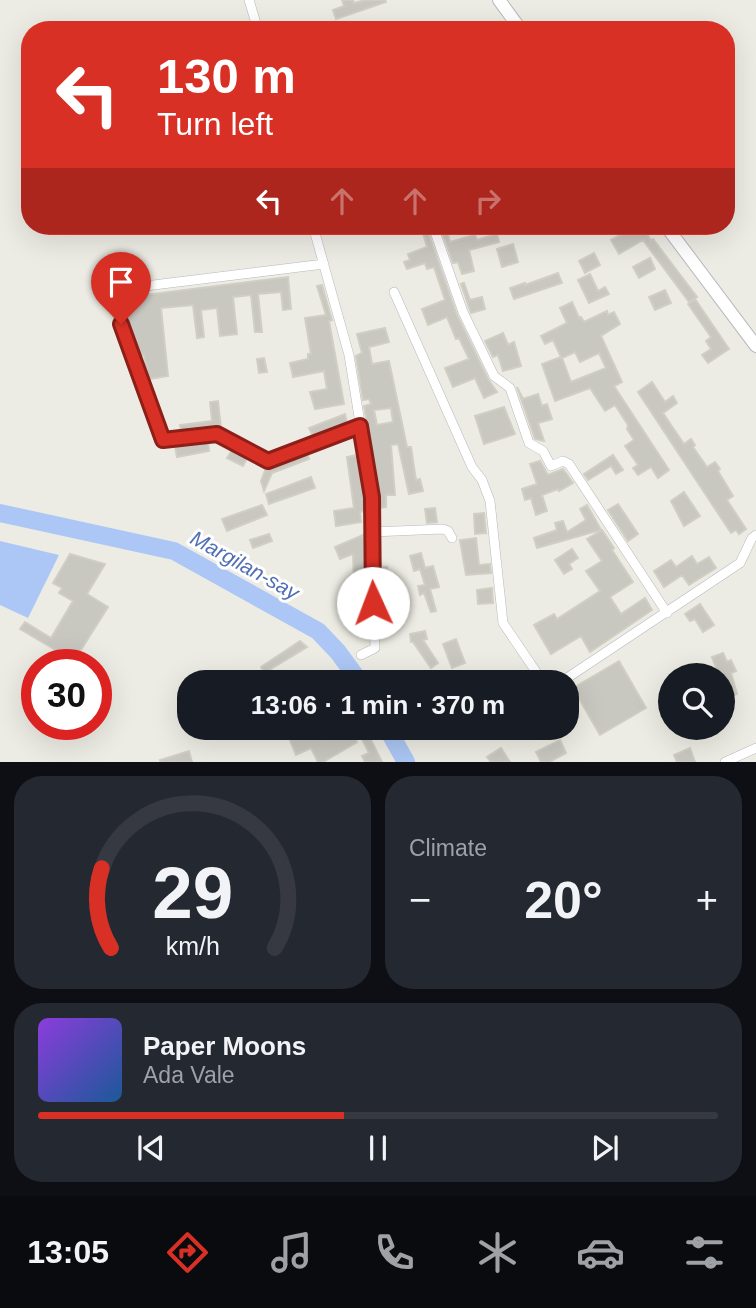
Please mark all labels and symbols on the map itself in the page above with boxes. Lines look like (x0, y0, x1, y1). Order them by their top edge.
pin (91, 252, 151, 324)
water label: Margilan-say (187, 526, 304, 605)
position arrow (336, 566, 410, 640)
speed limit sign: 30 (21, 649, 112, 740)

